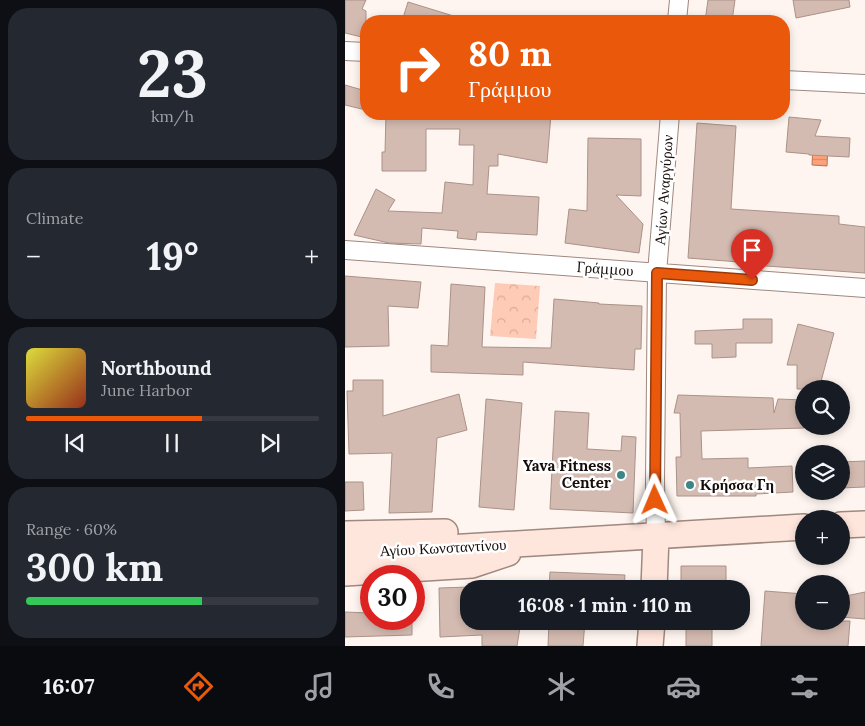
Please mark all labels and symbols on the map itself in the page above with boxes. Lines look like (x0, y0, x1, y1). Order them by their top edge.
street label: Αγίων Αναργύρων (650, 134, 677, 246)
pin (731, 229, 773, 280)
street label: Γράμμου (576, 257, 634, 280)
place label: Yava Fitness Center (523, 456, 612, 492)
marker: Yava Fitness Center (615, 469, 627, 481)
position arrow (628, 473, 680, 525)
place label: Κρήσσα Γη (700, 475, 774, 494)
marker: Κρήσσα Γη (684, 479, 696, 491)
street label: Αγίου Κωνσταντίνου (379, 535, 507, 560)
speed limit sign: 30 (360, 565, 425, 630)

